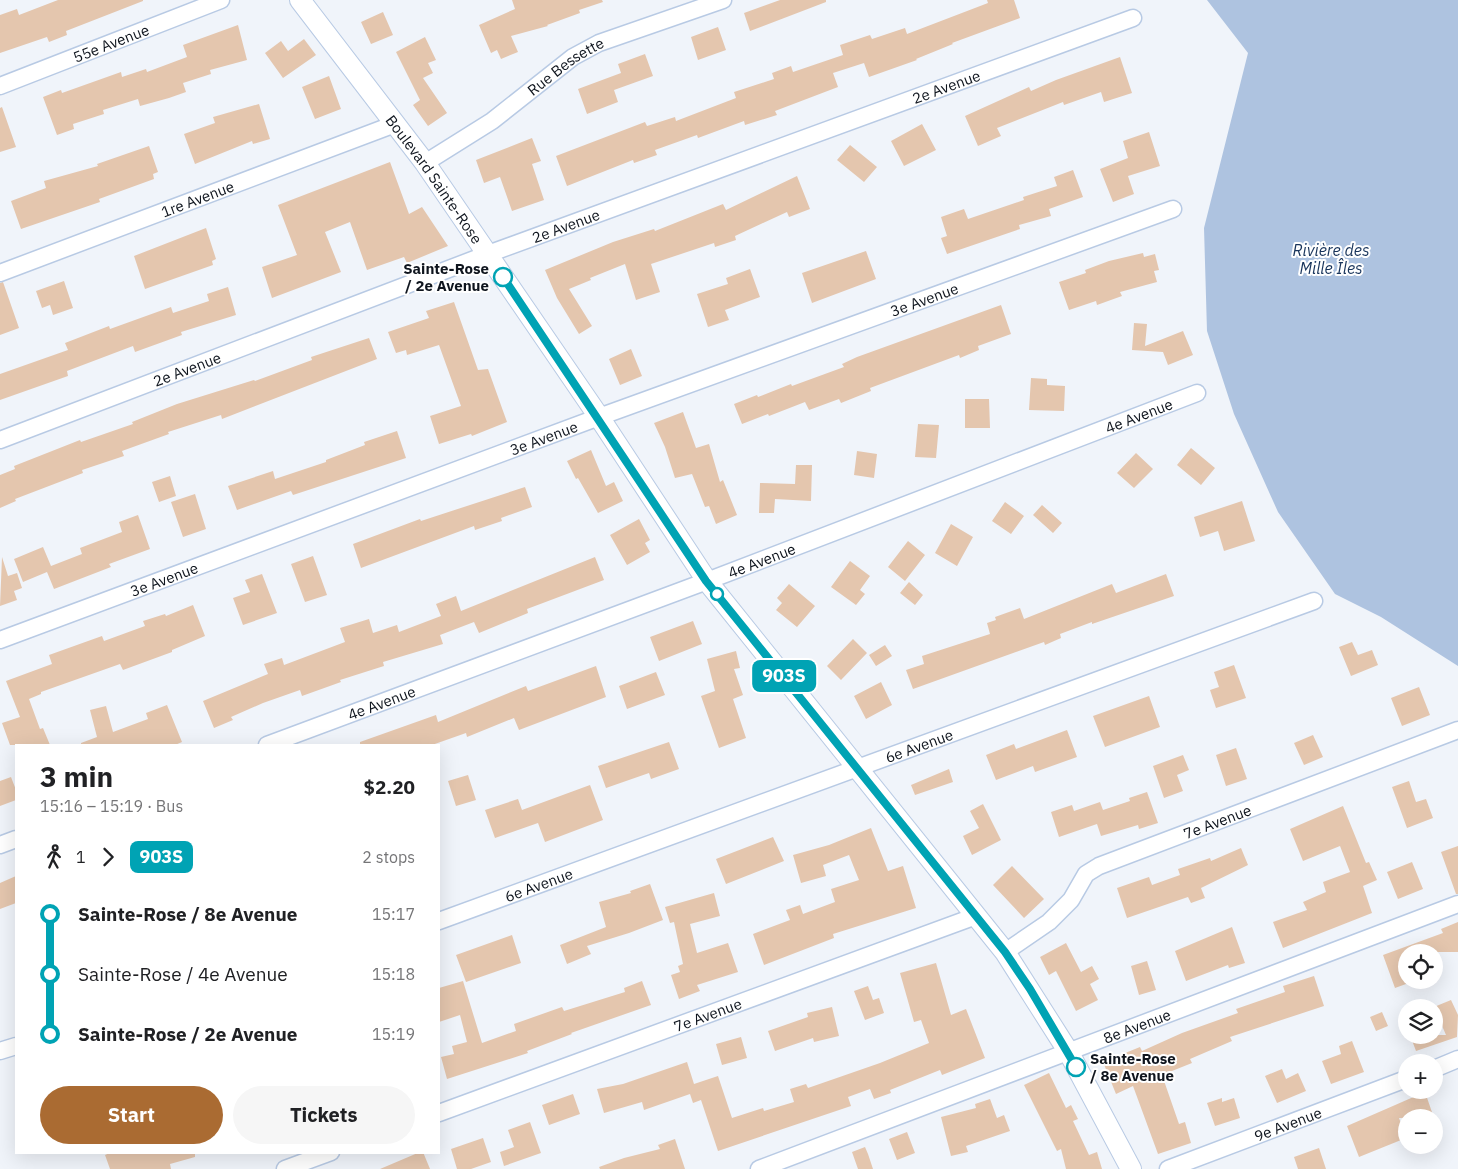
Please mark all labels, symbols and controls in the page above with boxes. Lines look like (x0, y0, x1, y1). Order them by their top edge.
street label: 55e Avenue (70, 19, 152, 66)
street label: Rue Bessette (523, 33, 607, 99)
street label: 2e Avenue (909, 65, 983, 108)
street label: Boulevard Sainte-Rose (382, 111, 487, 247)
street label: 1re Avenue (158, 176, 237, 221)
street label: 2e Avenue (529, 204, 602, 247)
water label: Rivière des Mille Îles (1292, 240, 1370, 278)
place label: Sainte-Rose / 2e Avenue (403, 259, 489, 295)
marker: Sainte-Rose / 2e Avenue (493, 267, 513, 287)
street label: 3e Avenue (888, 278, 961, 320)
street label: 2e Avenue (150, 347, 223, 390)
street label: 4e Avenue (1102, 394, 1175, 437)
street label: 3e Avenue (507, 416, 580, 459)
street label: 4e Avenue (725, 538, 798, 582)
street label: 3e Avenue (127, 558, 201, 600)
unlabelled marker (710, 587, 724, 601)
line badge: 903S (749, 660, 819, 692)
text: 903S (762, 664, 806, 687)
street label: 4e Avenue (345, 681, 418, 724)
street label: 6e Avenue (882, 724, 956, 767)
text: 3 min (40, 758, 113, 795)
text: $2.20 (363, 775, 415, 799)
text: 15:16 – 15:19 · Bus (40, 796, 183, 816)
street label: 7e Avenue (1181, 800, 1254, 843)
icon: walk (40, 843, 68, 871)
icon: forward (94, 843, 122, 871)
text: 903S (140, 845, 183, 868)
text: 1 (76, 847, 86, 867)
text: 2 stops (362, 847, 415, 867)
street label: 6e Avenue (502, 863, 575, 906)
text: Sainte-Rose / 8e Avenue (78, 902, 297, 926)
text: 15:17 (372, 904, 415, 924)
map controls (1398, 944, 1443, 1154)
button: locate (1398, 944, 1443, 989)
text: Sainte-Rose / 4e Avenue (78, 962, 288, 986)
text: 15:18 (372, 964, 415, 984)
street label: 7e Avenue (671, 993, 744, 1036)
button: layers (1398, 999, 1443, 1044)
street label: 8e Avenue (1100, 1004, 1173, 1047)
text: Sainte-Rose / 2e Avenue (78, 1022, 297, 1046)
text: 15:19 (372, 1024, 415, 1044)
place label: Sainte-Rose / 8e Avenue (1090, 1049, 1176, 1085)
button: + (1398, 1054, 1443, 1099)
marker: Sainte-Rose / 8e Avenue (1066, 1057, 1086, 1077)
button: Start (40, 1086, 223, 1144)
button: Tickets (233, 1086, 415, 1144)
street label: 9e Avenue (1251, 1102, 1324, 1145)
button: − (1398, 1109, 1443, 1154)

